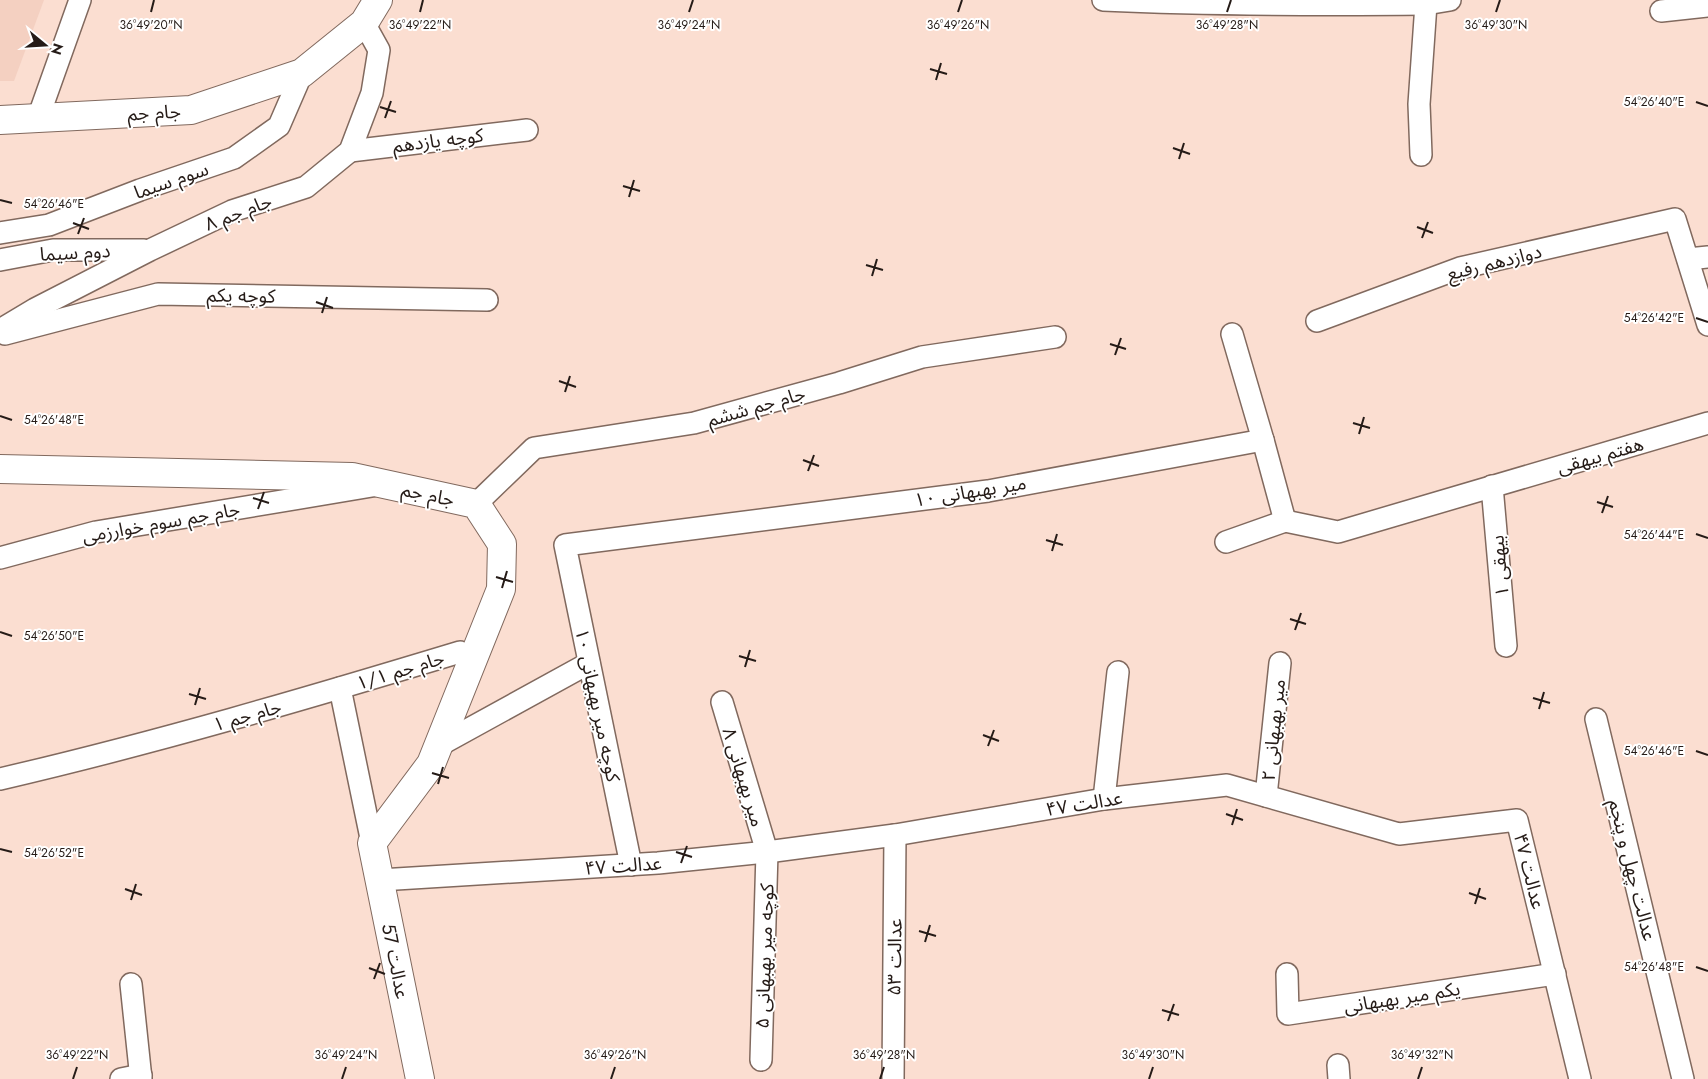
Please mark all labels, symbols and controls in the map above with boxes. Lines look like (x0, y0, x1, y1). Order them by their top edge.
text: 36°49'20"N (119, 16, 183, 34)
text: 36°49'22"N (389, 16, 451, 34)
text: 36°49'24"N (658, 16, 720, 34)
text: 36°49'26"N (927, 16, 989, 34)
text: 36°49'28"N (1196, 16, 1258, 34)
text: 36°49'30"N (1465, 16, 1527, 34)
north arrow (20, 20, 70, 70)
text: N (46, 41, 69, 57)
text: 54°26'40"E (1624, 93, 1684, 111)
street label: جام جم (127, 98, 181, 128)
street label: کوچه یازدهم (391, 121, 486, 160)
street label: سوم سیما (130, 155, 212, 207)
street label: ۸ جام جم (201, 187, 276, 239)
text: 54°26'46"E (24, 195, 84, 213)
street label: دوم سیما (39, 237, 111, 269)
street label: دوازدهم رفیع (1444, 238, 1545, 288)
street label: کوچه یکم (206, 281, 277, 311)
text: 54°26'42"E (1624, 309, 1684, 327)
street label: جام جم ششم (704, 380, 809, 434)
text: 54°26'48"E (24, 411, 84, 429)
street label: هفتم بیهقی (1554, 430, 1647, 482)
street label: ۱۰ میر بهبهانی (912, 469, 1028, 514)
street label: جام جم (399, 476, 457, 514)
street label: جام جم سوم خوارزمی (80, 495, 242, 551)
text: 54°26'44"E (1624, 526, 1684, 544)
street label: بیهقی ۱ (1483, 534, 1516, 598)
street label: کوچه میر بهبهانی ۱۰ (568, 626, 627, 785)
text: 54°26'50"E (24, 627, 84, 645)
street label: ۱/۱ جام جم (353, 644, 448, 698)
street label: ۲ میر بهبهانی (1255, 678, 1292, 782)
street label: ۱ جام جم (210, 693, 285, 739)
street label: ۸ میر بهبهانی (716, 724, 771, 830)
text: 54°26'46"E (1624, 742, 1684, 760)
street label: عدالت ۴۷ (1044, 784, 1124, 823)
street label: عدالت چهل و پنجم (1601, 796, 1663, 944)
street label: عدالت ۴۷ (1507, 830, 1552, 912)
text: 54°26'52"E (24, 844, 84, 862)
street label: عدالت ۴۷ (584, 849, 663, 882)
street label: کوچه میر بهبهانی ۵ (748, 882, 781, 1029)
street label: عدالت ۵۳ (880, 918, 909, 996)
street label: عدالت 57 (375, 921, 416, 1001)
text: 54°26'48"E (1624, 958, 1684, 976)
street label: یکم میر بهبهانی (1342, 975, 1462, 1021)
text: 36°49'22"N (46, 1046, 108, 1064)
text: 36°49'24"N (315, 1046, 377, 1064)
text: 36°49'26"N (584, 1046, 646, 1064)
text: 36°49'28"N (853, 1046, 915, 1064)
text: 36°49'30"N (1122, 1046, 1184, 1064)
text: 36°49'32"N (1391, 1046, 1453, 1064)

